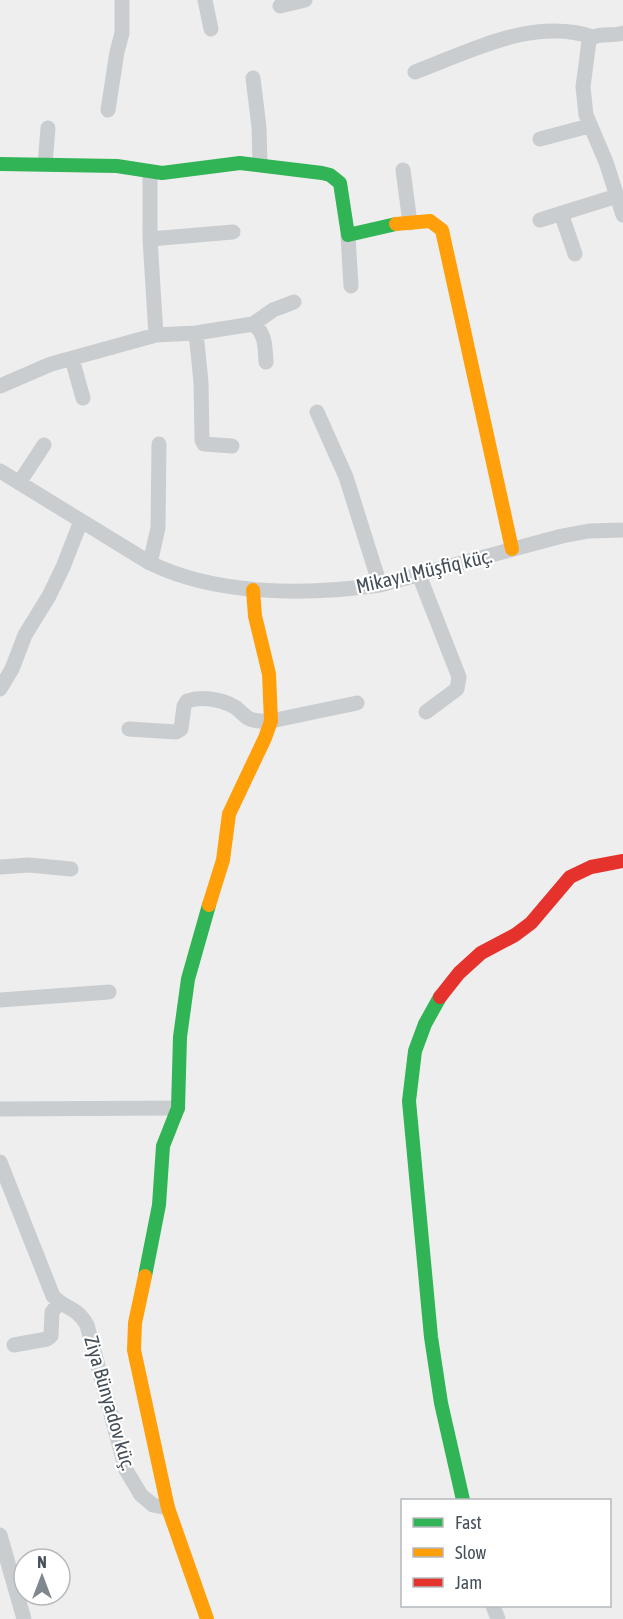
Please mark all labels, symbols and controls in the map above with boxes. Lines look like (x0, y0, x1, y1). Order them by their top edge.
street label: Mikayıl Müşfiq küç. (354, 544, 494, 597)
street label: Ziya Bünyadov küç. (80, 1333, 141, 1473)
legend (401, 1499, 611, 1607)
text: Fast (455, 1512, 482, 1533)
text: Slow (455, 1542, 486, 1563)
north arrow (12, 1547, 72, 1607)
text: N (37, 1553, 47, 1571)
text: Jam (455, 1572, 482, 1593)

